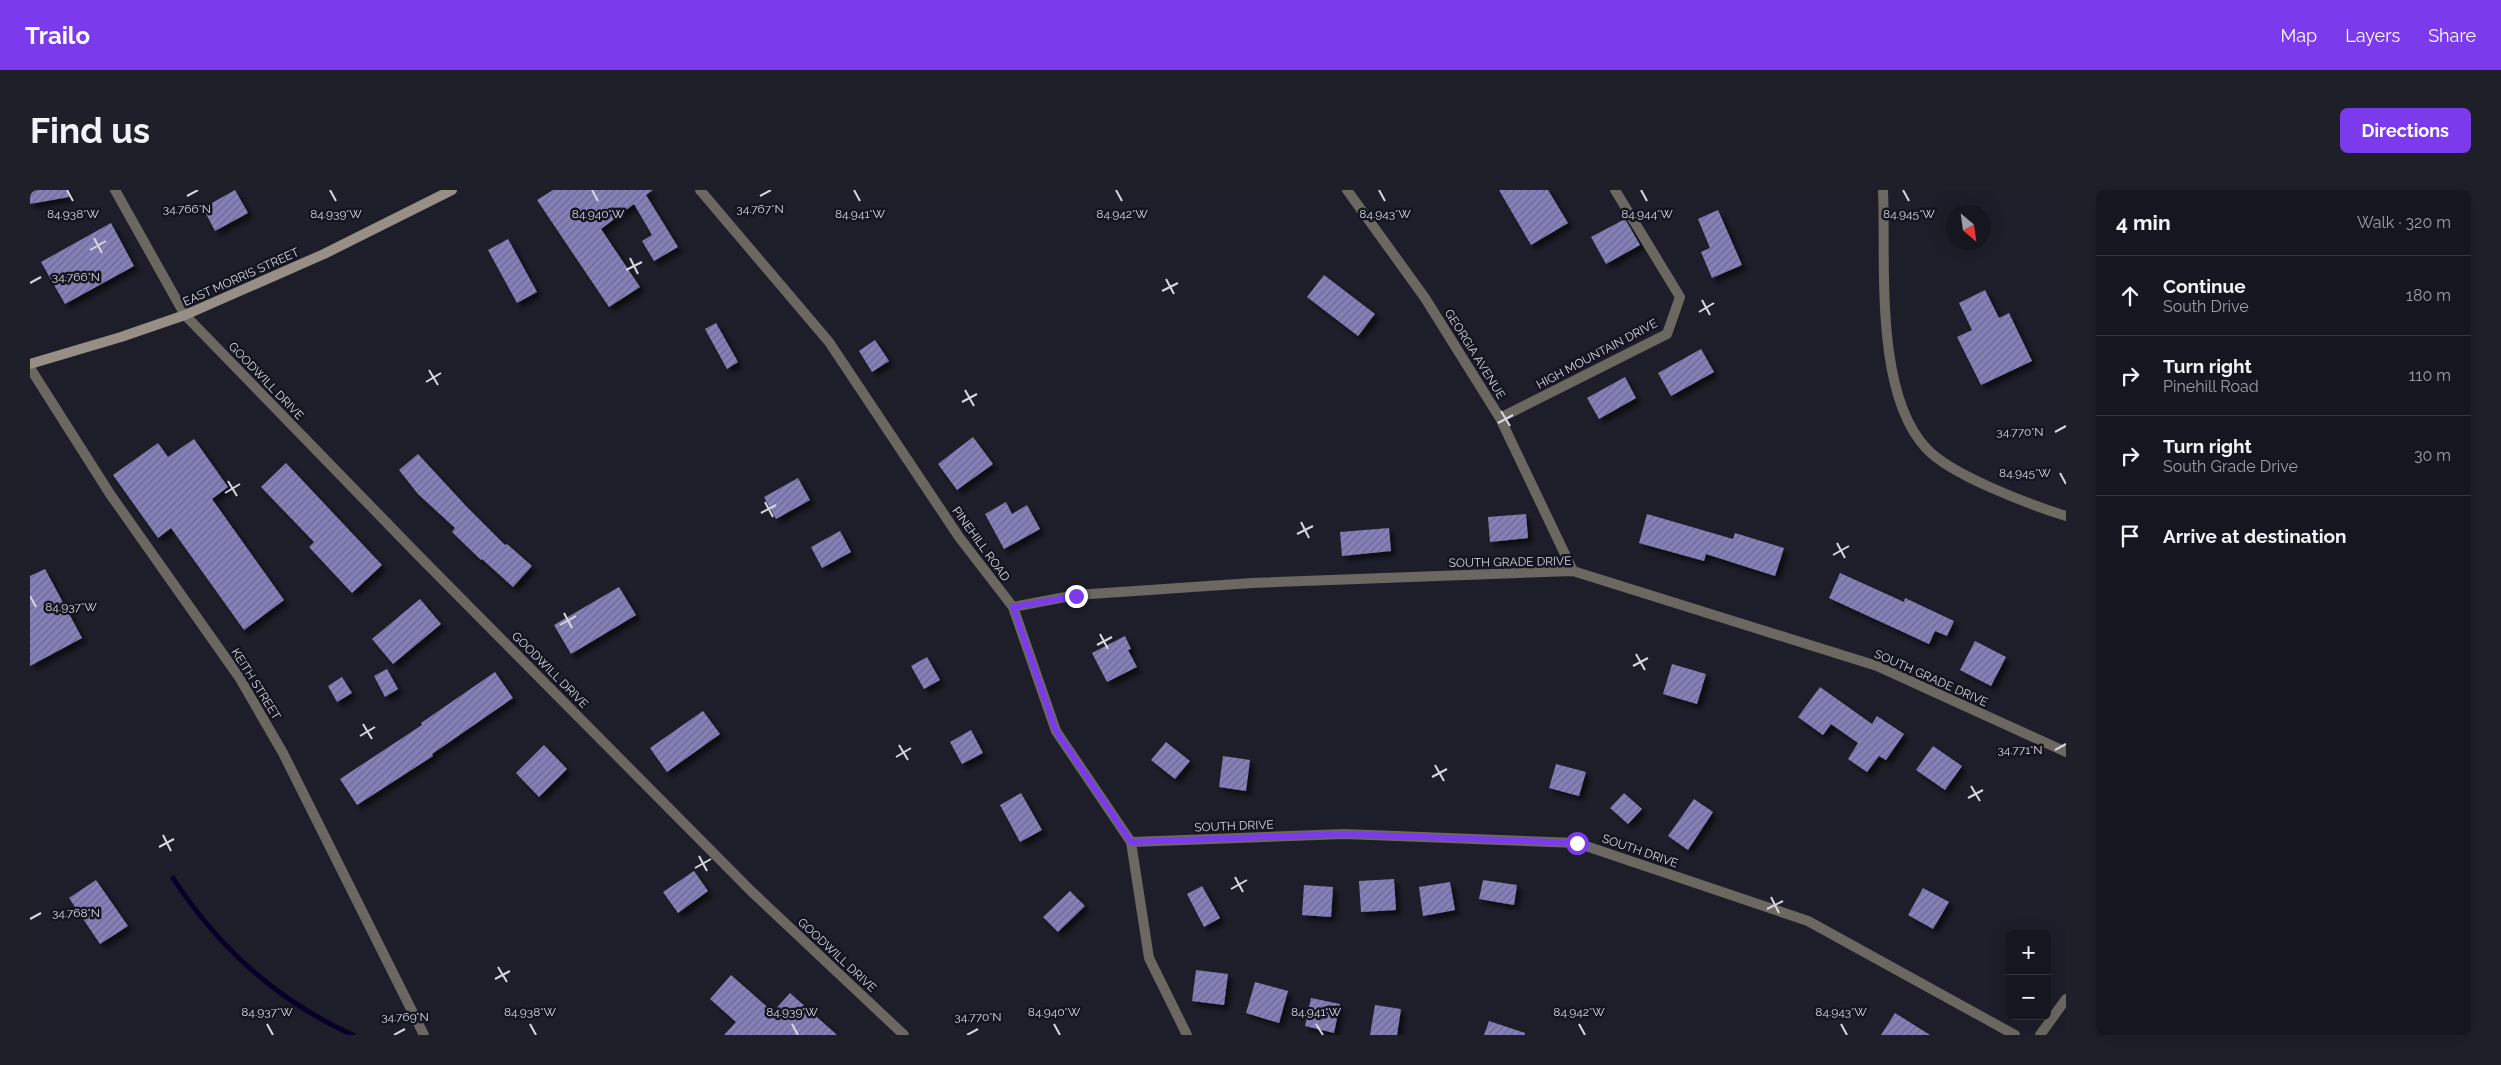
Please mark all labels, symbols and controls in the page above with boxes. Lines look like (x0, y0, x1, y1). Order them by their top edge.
text: Trailo (25, 21, 90, 50)
text: Map (2281, 25, 2317, 46)
text: Layers (2345, 25, 2400, 46)
text: Share (2428, 25, 2476, 46)
button: Directions (2340, 108, 2471, 153)
text: Find us (30, 110, 150, 151)
text: 34.766°N (163, 202, 211, 216)
text: 34.767°N (736, 202, 784, 216)
north arrow (1946, 205, 1991, 250)
text: 84.938°W (47, 207, 100, 221)
text: 84.939°W (310, 207, 362, 221)
text: 84.940°W (572, 207, 625, 221)
text: 84.941°W (835, 207, 886, 221)
text: 84.942°W (1096, 207, 1148, 221)
text: 84.943°W (1359, 207, 1411, 221)
text: 84.944°W (1621, 207, 1673, 221)
text: 84.945°W (1883, 207, 1935, 221)
text: 4 min (2116, 210, 2171, 235)
text: Walk · 320 m (2357, 213, 2451, 232)
street label: EAST MORRIS STREET (181, 245, 302, 309)
text: 34.766°N (52, 270, 100, 284)
text: Continue (2163, 275, 2246, 297)
icon: ahead (2116, 282, 2144, 310)
text: 180 m (2406, 286, 2451, 305)
text: South Drive (2163, 297, 2249, 316)
street label: GEORGIA AVENUE (1442, 307, 1508, 401)
street label: HIGH MOUNTAIN DRIVE (1534, 316, 1660, 392)
street label: GOODWILL DRIVE (226, 339, 306, 423)
text: Turn right (2163, 355, 2252, 377)
icon: right (2116, 362, 2144, 390)
text: 110 m (2409, 366, 2451, 385)
text: Pinehill Road (2163, 377, 2259, 396)
text: 34.770°N (1996, 425, 2044, 439)
text: Turn right (2163, 435, 2252, 457)
icon: right (2116, 442, 2144, 470)
text: 30 m (2414, 446, 2451, 465)
text: South Grade Drive (2163, 457, 2298, 476)
text: 84.945°W (1999, 466, 2051, 480)
street label: PINEHILL ROAD (949, 504, 1013, 584)
icon: arrive (2116, 522, 2144, 550)
text: Arrive at destination (2163, 525, 2347, 547)
street label: SOUTH GRADE DRIVE (1448, 554, 1572, 570)
route end (1065, 585, 1088, 608)
text: 84.937°W (45, 600, 97, 614)
street label: GOODWILL DRIVE (509, 629, 591, 711)
street label: KEITH STREET (228, 646, 284, 723)
street label: SOUTH GRADE DRIVE (1872, 647, 1990, 709)
text: 34.771°N (1997, 743, 2043, 757)
street label: SOUTH DRIVE (1194, 818, 1274, 834)
street label: SOUTH DRIVE (1600, 831, 1680, 871)
route start (1566, 832, 1589, 855)
text: 34.768°N (52, 906, 100, 920)
street label: GOODWILL DRIVE (795, 915, 879, 995)
map controls (2006, 930, 2051, 1020)
button: + (2006, 930, 2051, 975)
button: − (2006, 975, 2051, 1020)
text: 84.937°W (241, 1005, 293, 1019)
text: 84.938°W (504, 1005, 557, 1019)
text: 84.939°W (766, 1005, 818, 1019)
text: 84.940°W (1028, 1005, 1081, 1019)
text: 84.941°W (1291, 1005, 1342, 1019)
text: 84.942°W (1553, 1005, 1605, 1019)
text: 84.943°W (1815, 1005, 1867, 1019)
text: 34.769°N (381, 1010, 429, 1024)
text: 34.770°N (954, 1010, 1002, 1024)

